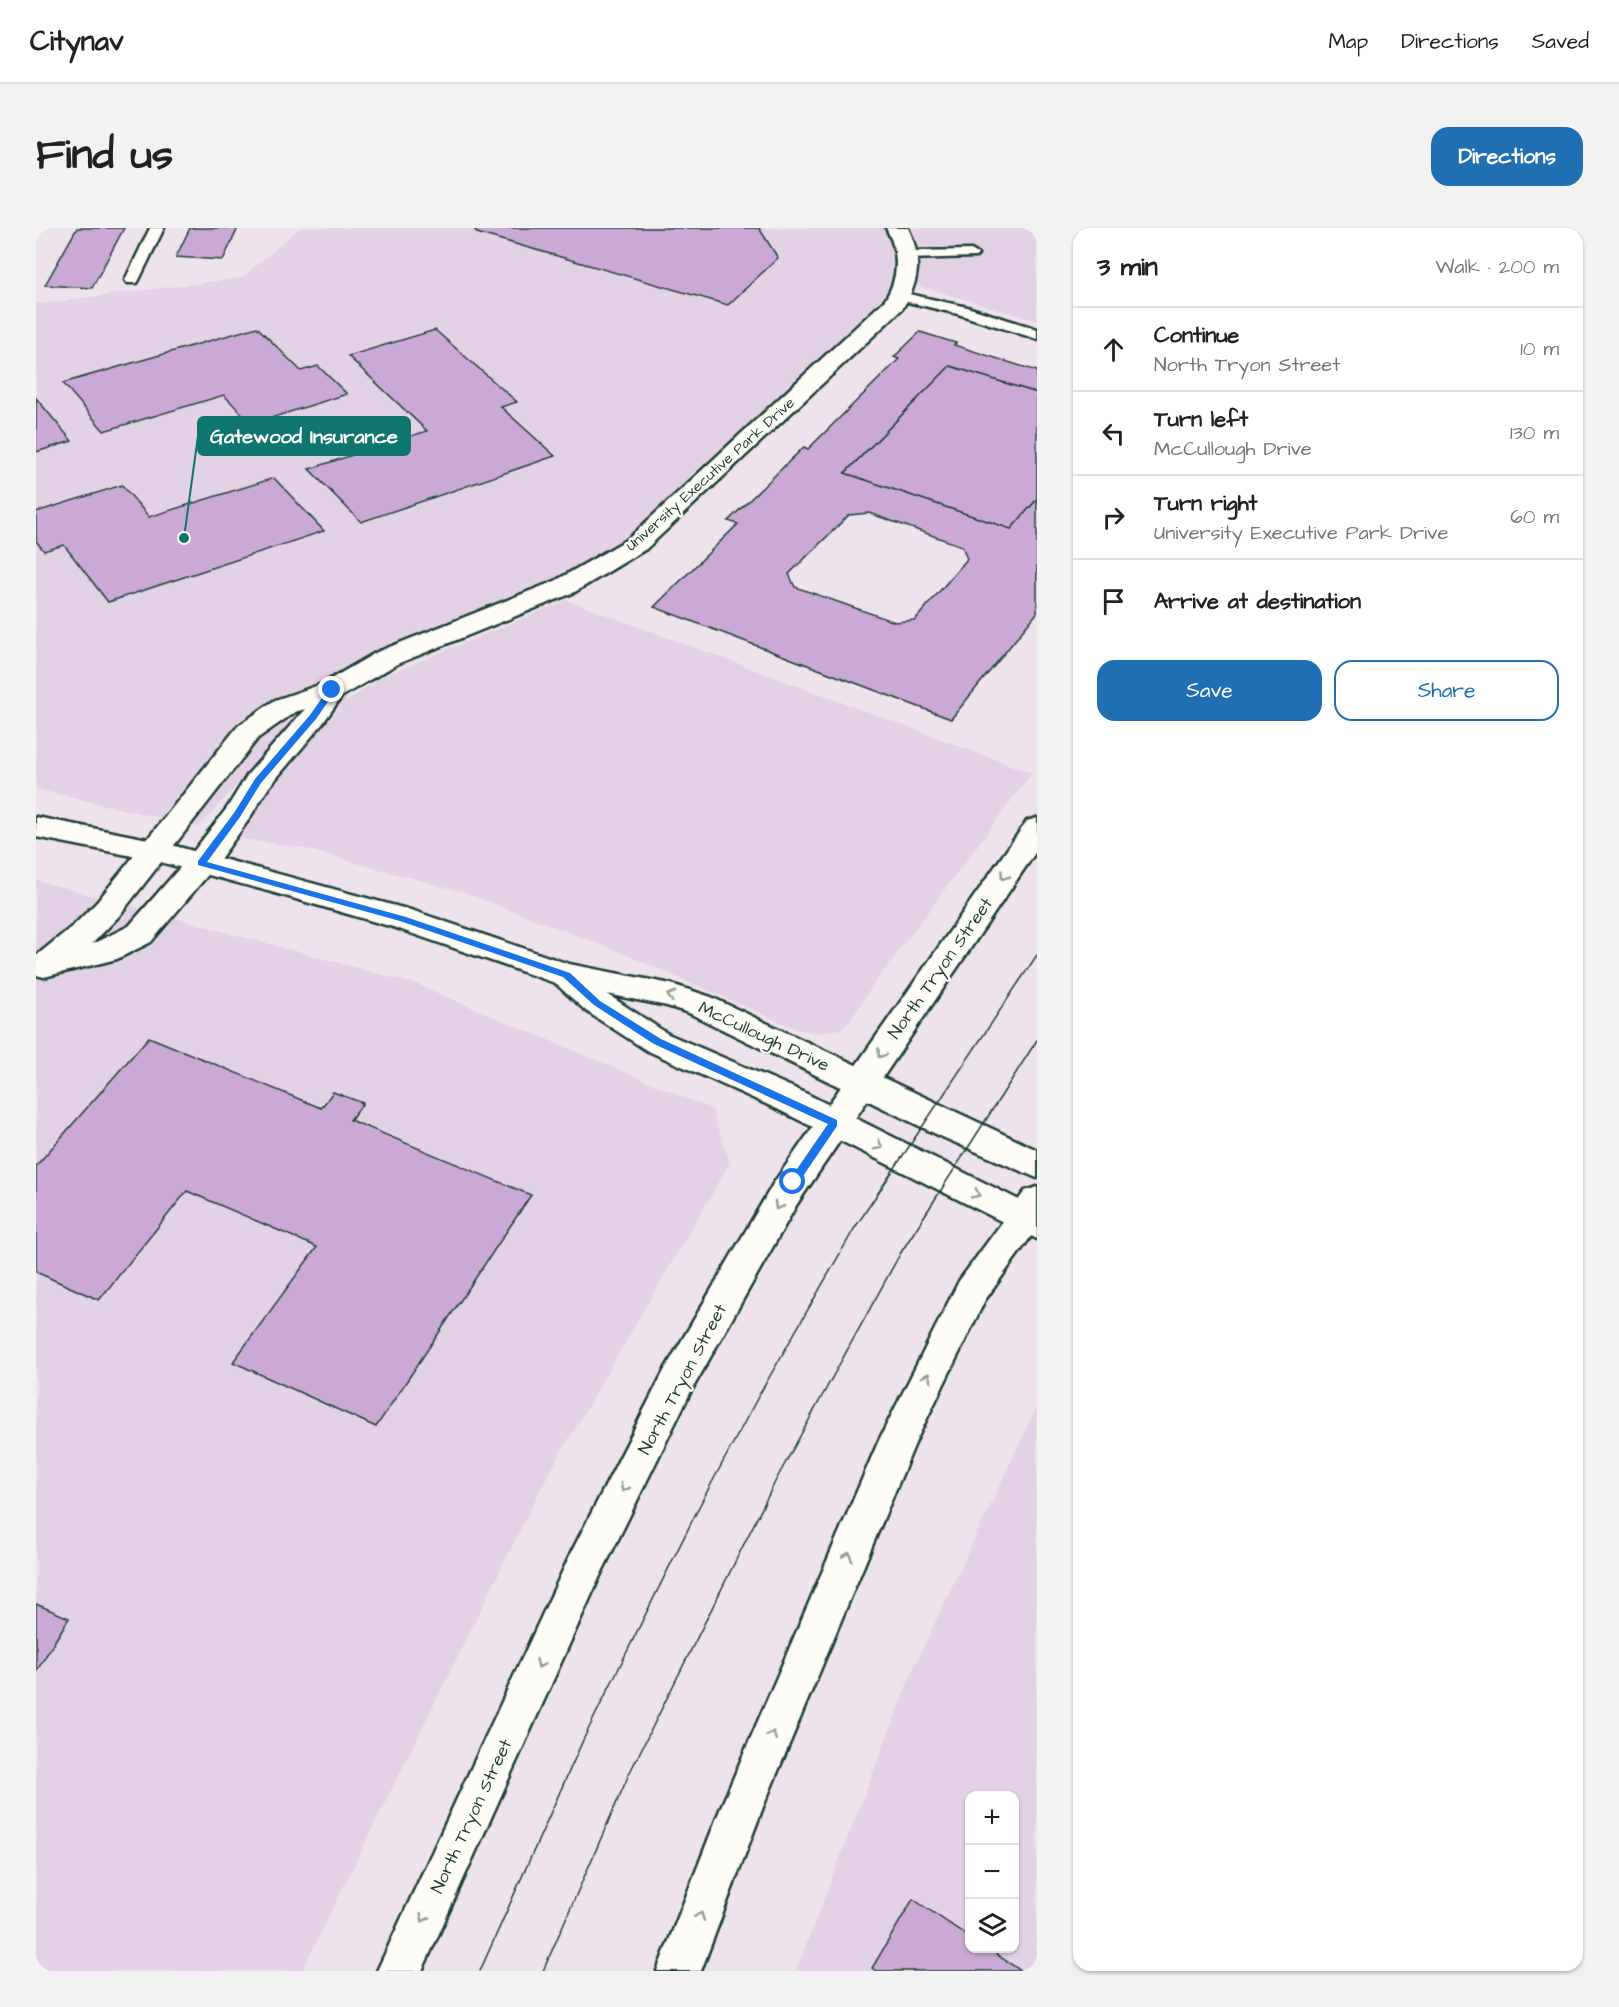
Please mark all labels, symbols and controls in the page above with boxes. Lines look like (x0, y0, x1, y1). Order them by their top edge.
text: Citynav (30, 22, 124, 61)
text: Map (1328, 27, 1368, 56)
text: Directions (1401, 27, 1499, 56)
text: Saved (1532, 27, 1589, 56)
text: Find us (36, 127, 173, 185)
button: Directions (1431, 127, 1583, 186)
text: 3 min (1097, 249, 1158, 285)
text: Walk · 200 m (1436, 253, 1559, 281)
text: Continue (1154, 320, 1239, 351)
icon: ahead (1097, 333, 1130, 366)
text: 10 m (1520, 335, 1559, 363)
text: North Tryon Street (1154, 351, 1340, 379)
street label: University Executive Park Drive (621, 393, 800, 557)
text: Turn left (1154, 404, 1248, 435)
callout: Gatewood Insurance (198, 417, 410, 455)
icon: left (1097, 417, 1130, 450)
text: 130 m (1510, 419, 1559, 447)
text: Gatewood Insurance (210, 423, 398, 451)
text: McCullough Drive (1154, 435, 1312, 463)
text: Turn right (1154, 488, 1257, 519)
icon: right (1097, 501, 1130, 534)
text: 60 m (1510, 503, 1559, 531)
text: University Executive Park Drive (1154, 519, 1448, 547)
icon: arrive (1097, 585, 1130, 618)
text: Arrive at destination (1154, 586, 1361, 617)
button: Save (1097, 660, 1322, 721)
button: Share (1334, 660, 1559, 721)
route end (318, 676, 344, 702)
one-way arrow (1000, 869, 1011, 880)
street label: North Tryon Street (882, 892, 1000, 1045)
one-way arrow (666, 991, 677, 1003)
street label: McCullough Drive (694, 995, 834, 1079)
one-way arrow (877, 1047, 888, 1058)
one-way arrow (872, 1138, 883, 1150)
route start (779, 1168, 805, 1194)
one-way arrow (970, 1187, 981, 1199)
one-way arrow (774, 1200, 785, 1210)
street label: North Tryon Street (632, 1299, 734, 1460)
one-way arrow (920, 1373, 932, 1384)
one-way arrow (620, 1482, 632, 1493)
one-way arrow (841, 1551, 853, 1562)
one-way arrow (536, 1658, 548, 1669)
one-way arrow (765, 1730, 777, 1741)
street label: North Tryon Street (425, 1734, 519, 1898)
map controls (965, 1791, 1019, 1953)
button: + (965, 1791, 1019, 1845)
button: − (965, 1845, 1019, 1899)
button: layers (965, 1899, 1019, 1953)
one-way arrow (419, 1911, 431, 1922)
one-way arrow (693, 1912, 705, 1923)

